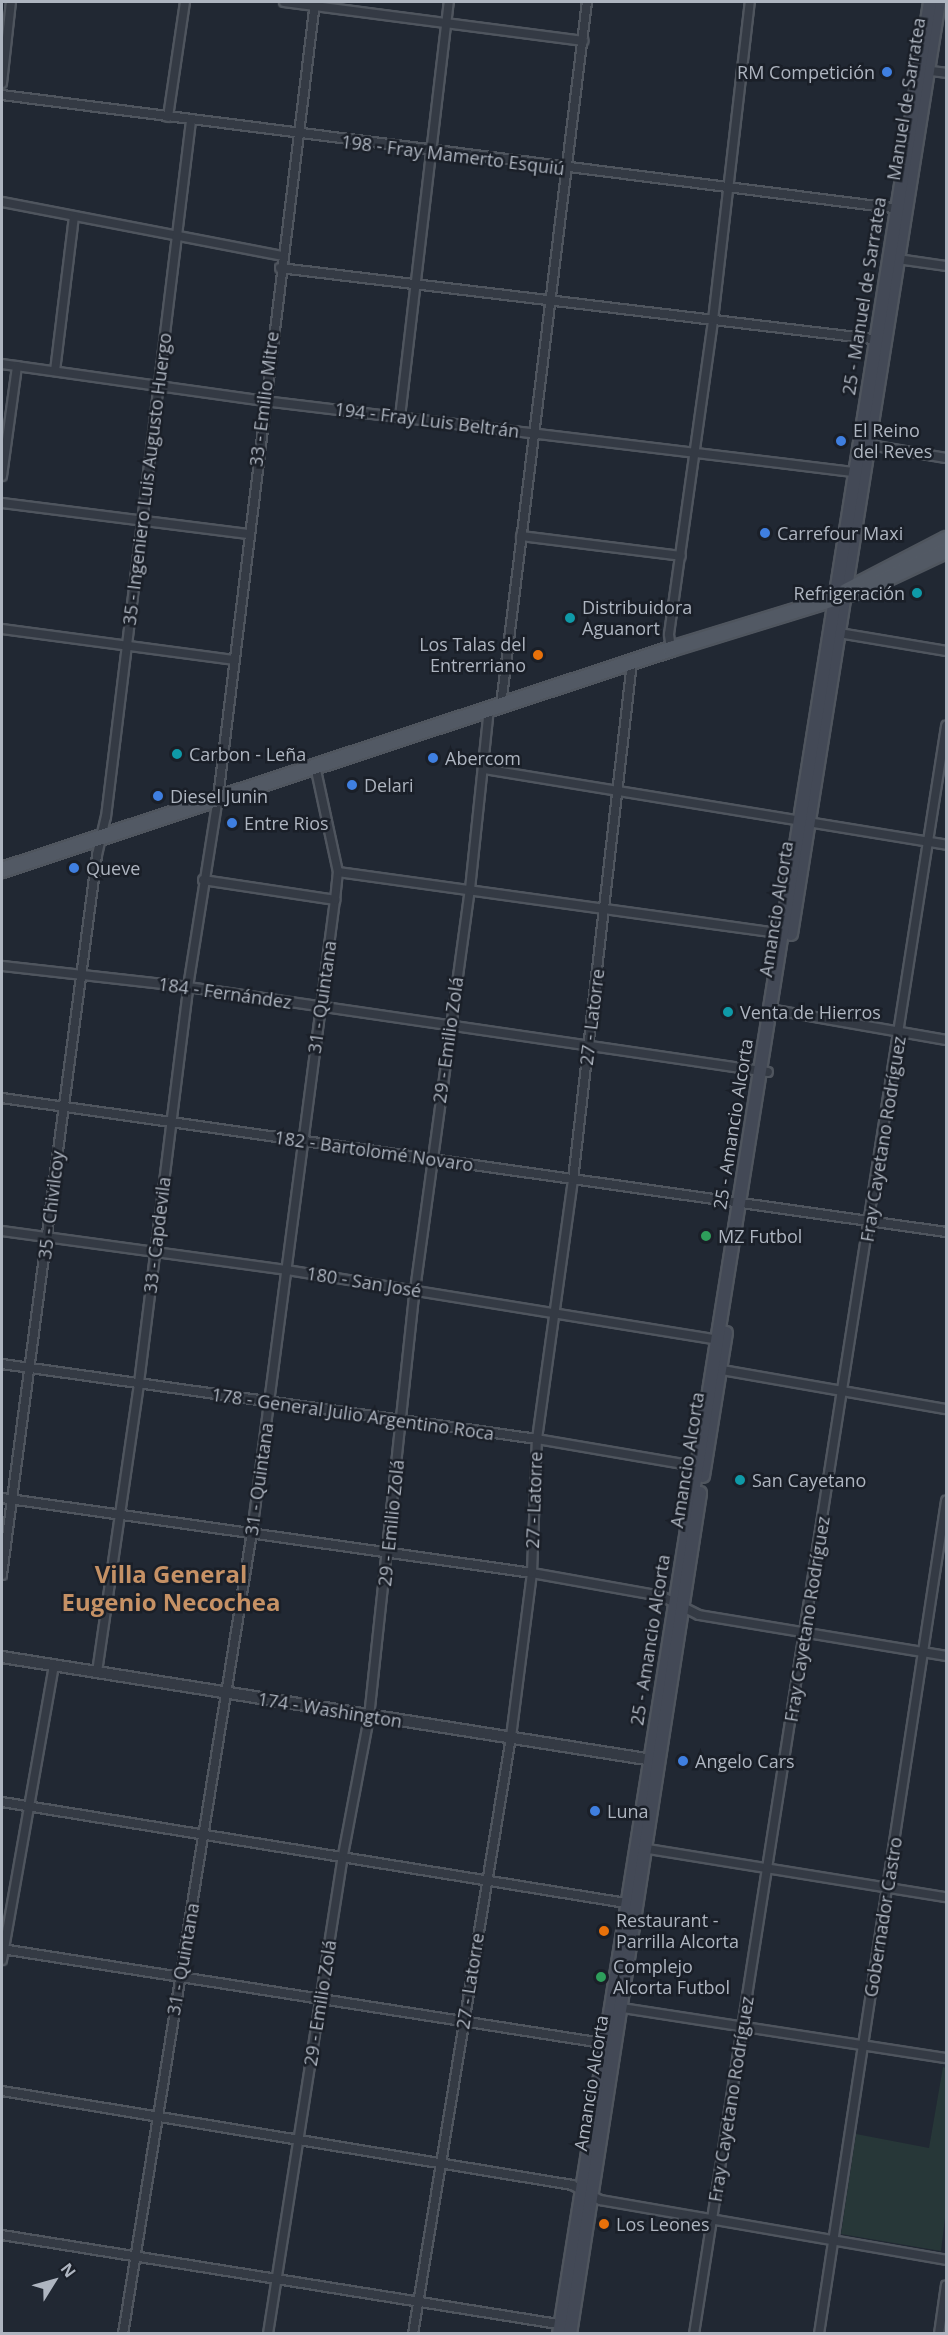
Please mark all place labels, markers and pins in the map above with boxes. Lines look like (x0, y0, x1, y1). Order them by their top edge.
place label: RM Competición (737, 61, 875, 83)
marker: RM Competición (880, 65, 894, 79)
place label: El Reino del Reves (853, 420, 932, 462)
marker: El Reino del Reves (834, 434, 848, 448)
place label: Carrefour Maxi (777, 522, 903, 544)
marker: Carrefour Maxi (758, 526, 772, 540)
place label: Refrigeración (794, 582, 905, 604)
marker: Refrigeración (910, 586, 924, 600)
place label: Distribuidora Aguanort (582, 597, 692, 640)
marker: Distribuidora Aguanort (563, 611, 577, 625)
place label: Los Talas del Entrerriano (419, 634, 526, 676)
marker: Los Talas del Entrerriano (531, 648, 545, 662)
place label: Carbon - Leña (189, 743, 306, 765)
marker: Carbon - Leña (170, 747, 184, 761)
place label: Abercom (445, 747, 521, 769)
marker: Abercom (426, 751, 440, 765)
place label: Delari (364, 774, 414, 796)
marker: Delari (345, 778, 359, 792)
place label: Diesel Junin (170, 785, 268, 807)
marker: Diesel Junin (151, 789, 165, 803)
place label: Entre Rios (244, 812, 329, 834)
marker: Entre Rios (225, 816, 239, 830)
place label: Queve (86, 857, 140, 879)
marker: Queve (67, 861, 81, 875)
place label: Venta de Hierros (740, 1001, 881, 1023)
marker: Venta de Hierros (721, 1005, 735, 1019)
place label: MZ Futbol (718, 1225, 802, 1247)
marker: MZ Futbol (699, 1229, 713, 1243)
place label: San Cayetano (752, 1469, 866, 1491)
marker: San Cayetano (733, 1473, 747, 1487)
place label: Angelo Cars (695, 1750, 795, 1772)
marker: Angelo Cars (676, 1754, 690, 1768)
place label: Luna (607, 1800, 648, 1822)
marker: Luna (588, 1804, 602, 1818)
place label: Restaurant - Parrilla Alcorta (616, 1910, 739, 1952)
marker: Restaurant - Parrilla Alcorta (597, 1924, 611, 1938)
place label: Complejo Alcorta Futbol (613, 1956, 730, 1998)
marker: Complejo Alcorta Futbol (594, 1970, 608, 1984)
place label: Los Leones (616, 2213, 710, 2235)
marker: Los Leones (597, 2217, 611, 2231)

